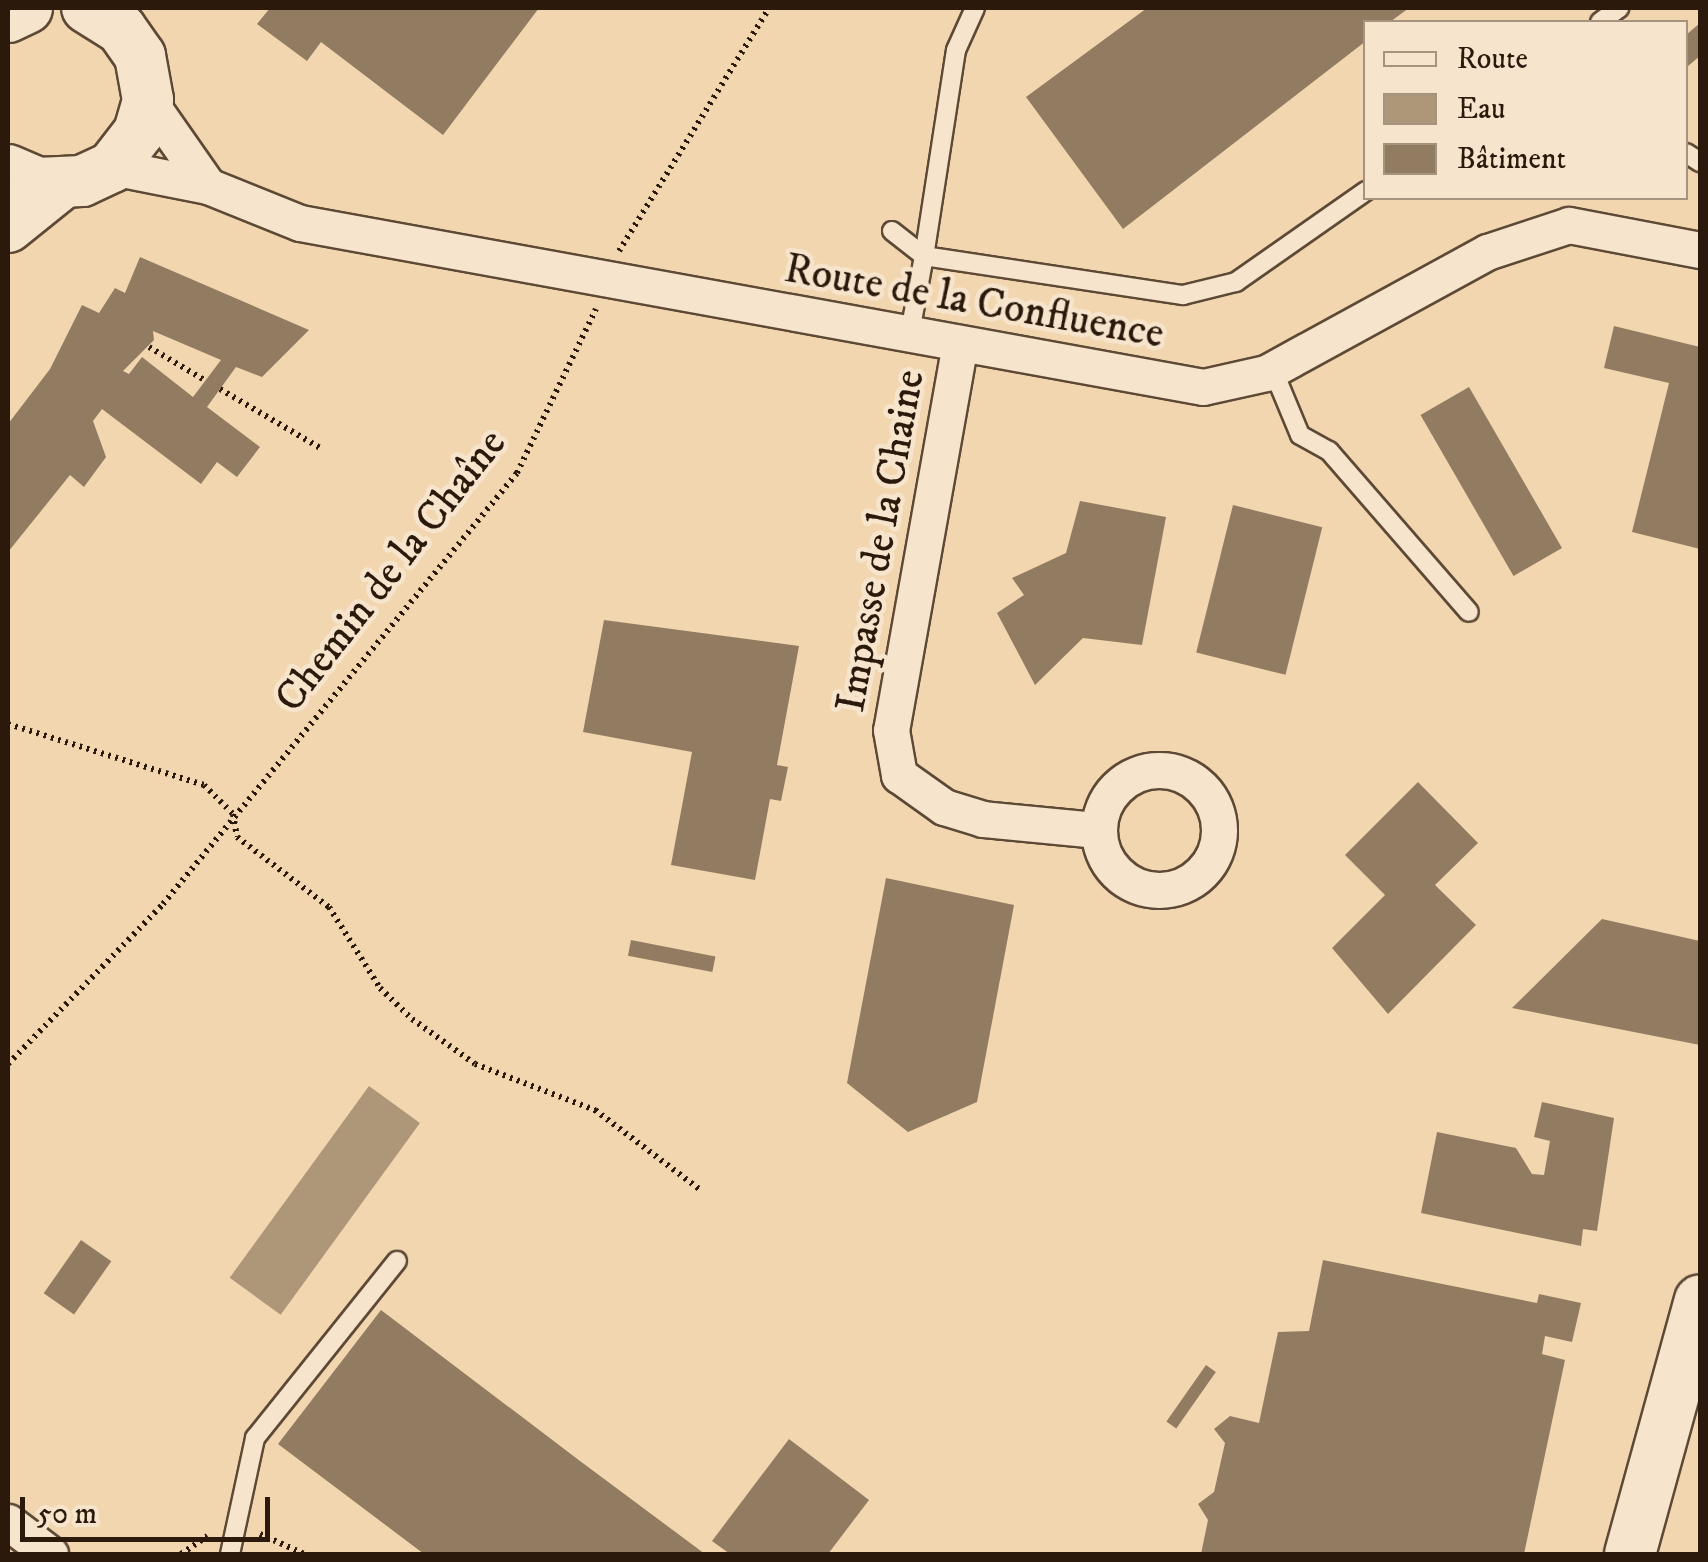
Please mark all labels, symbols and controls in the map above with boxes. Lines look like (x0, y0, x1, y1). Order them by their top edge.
legend (1363, 20, 1688, 200)
text: Route (1457, 41, 1528, 78)
text: Eau (1457, 91, 1505, 128)
text: Bâtiment (1457, 141, 1566, 178)
street label: Route de la Confluence (781, 244, 1167, 360)
street label: Impasse de la Chaine (826, 366, 936, 716)
street label: Chemin de la Chaîne (265, 419, 517, 723)
scale bar (25, 1477, 275, 1539)
text: 50 m (37, 1496, 97, 1533)

